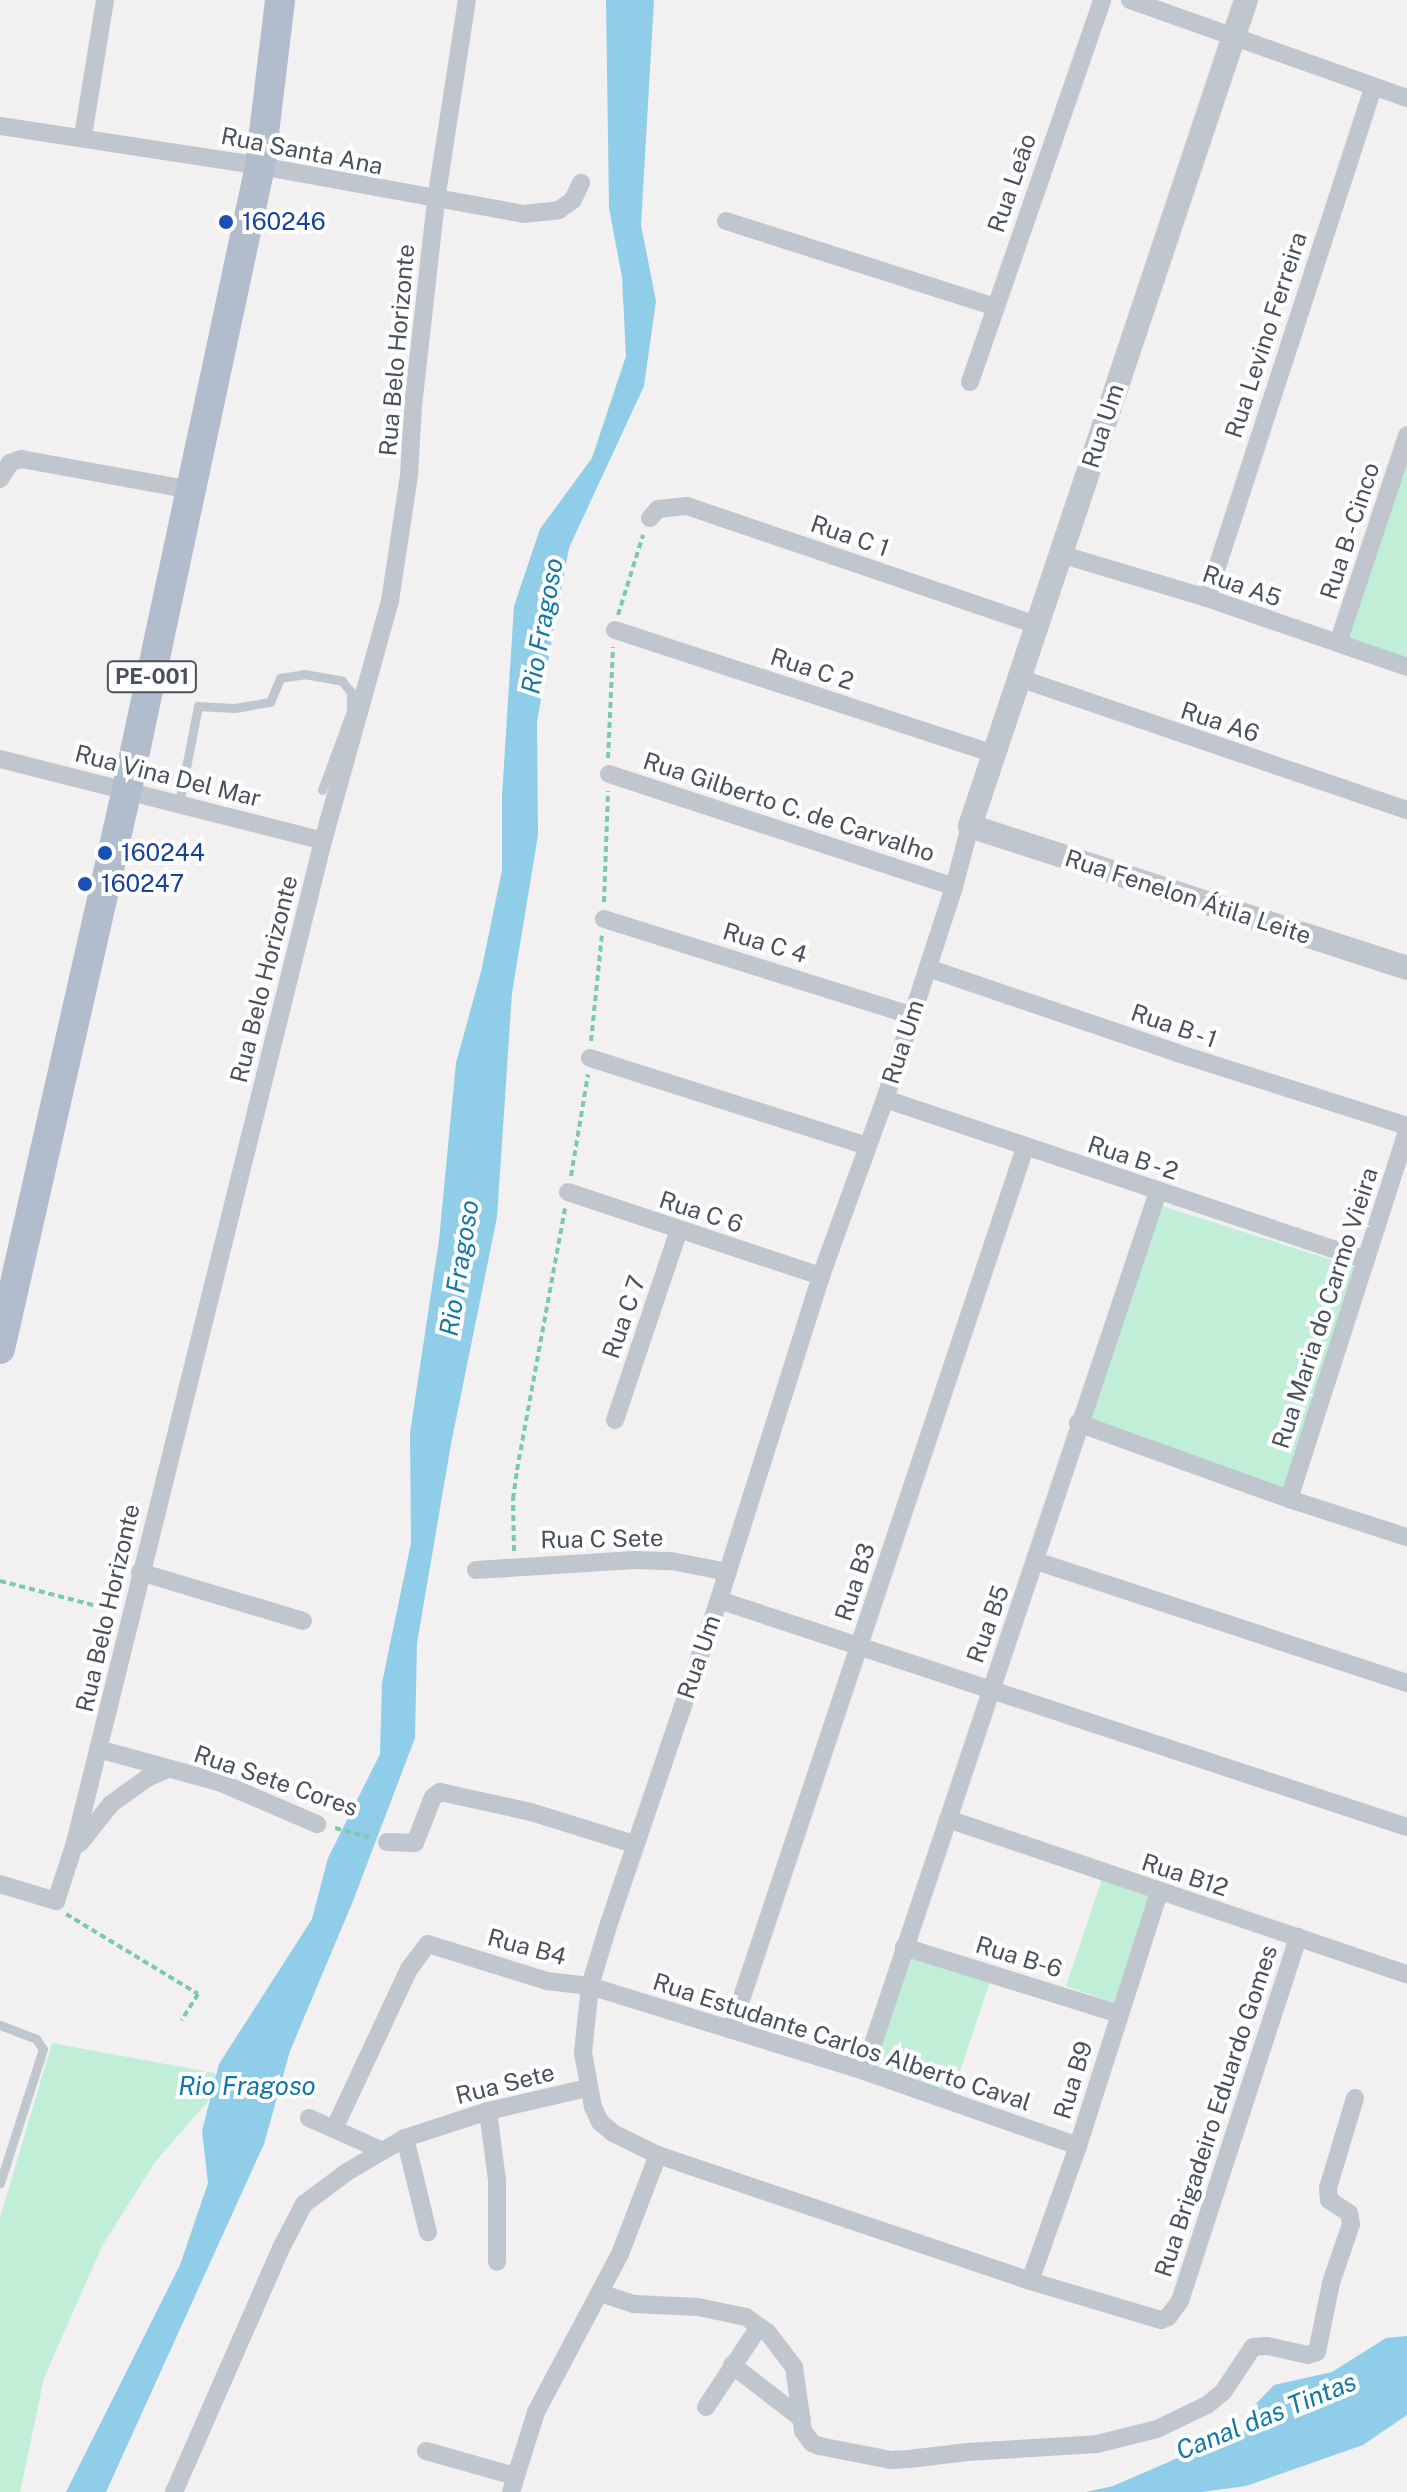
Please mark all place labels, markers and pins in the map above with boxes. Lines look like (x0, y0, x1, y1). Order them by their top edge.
place label: 160246 (242, 208, 326, 236)
marker: 160246 (217, 213, 235, 231)
place label: 160244 (121, 839, 205, 867)
marker: 160244 (96, 844, 114, 862)
place label: 160247 (101, 870, 184, 898)
marker: 160247 (76, 875, 94, 893)

